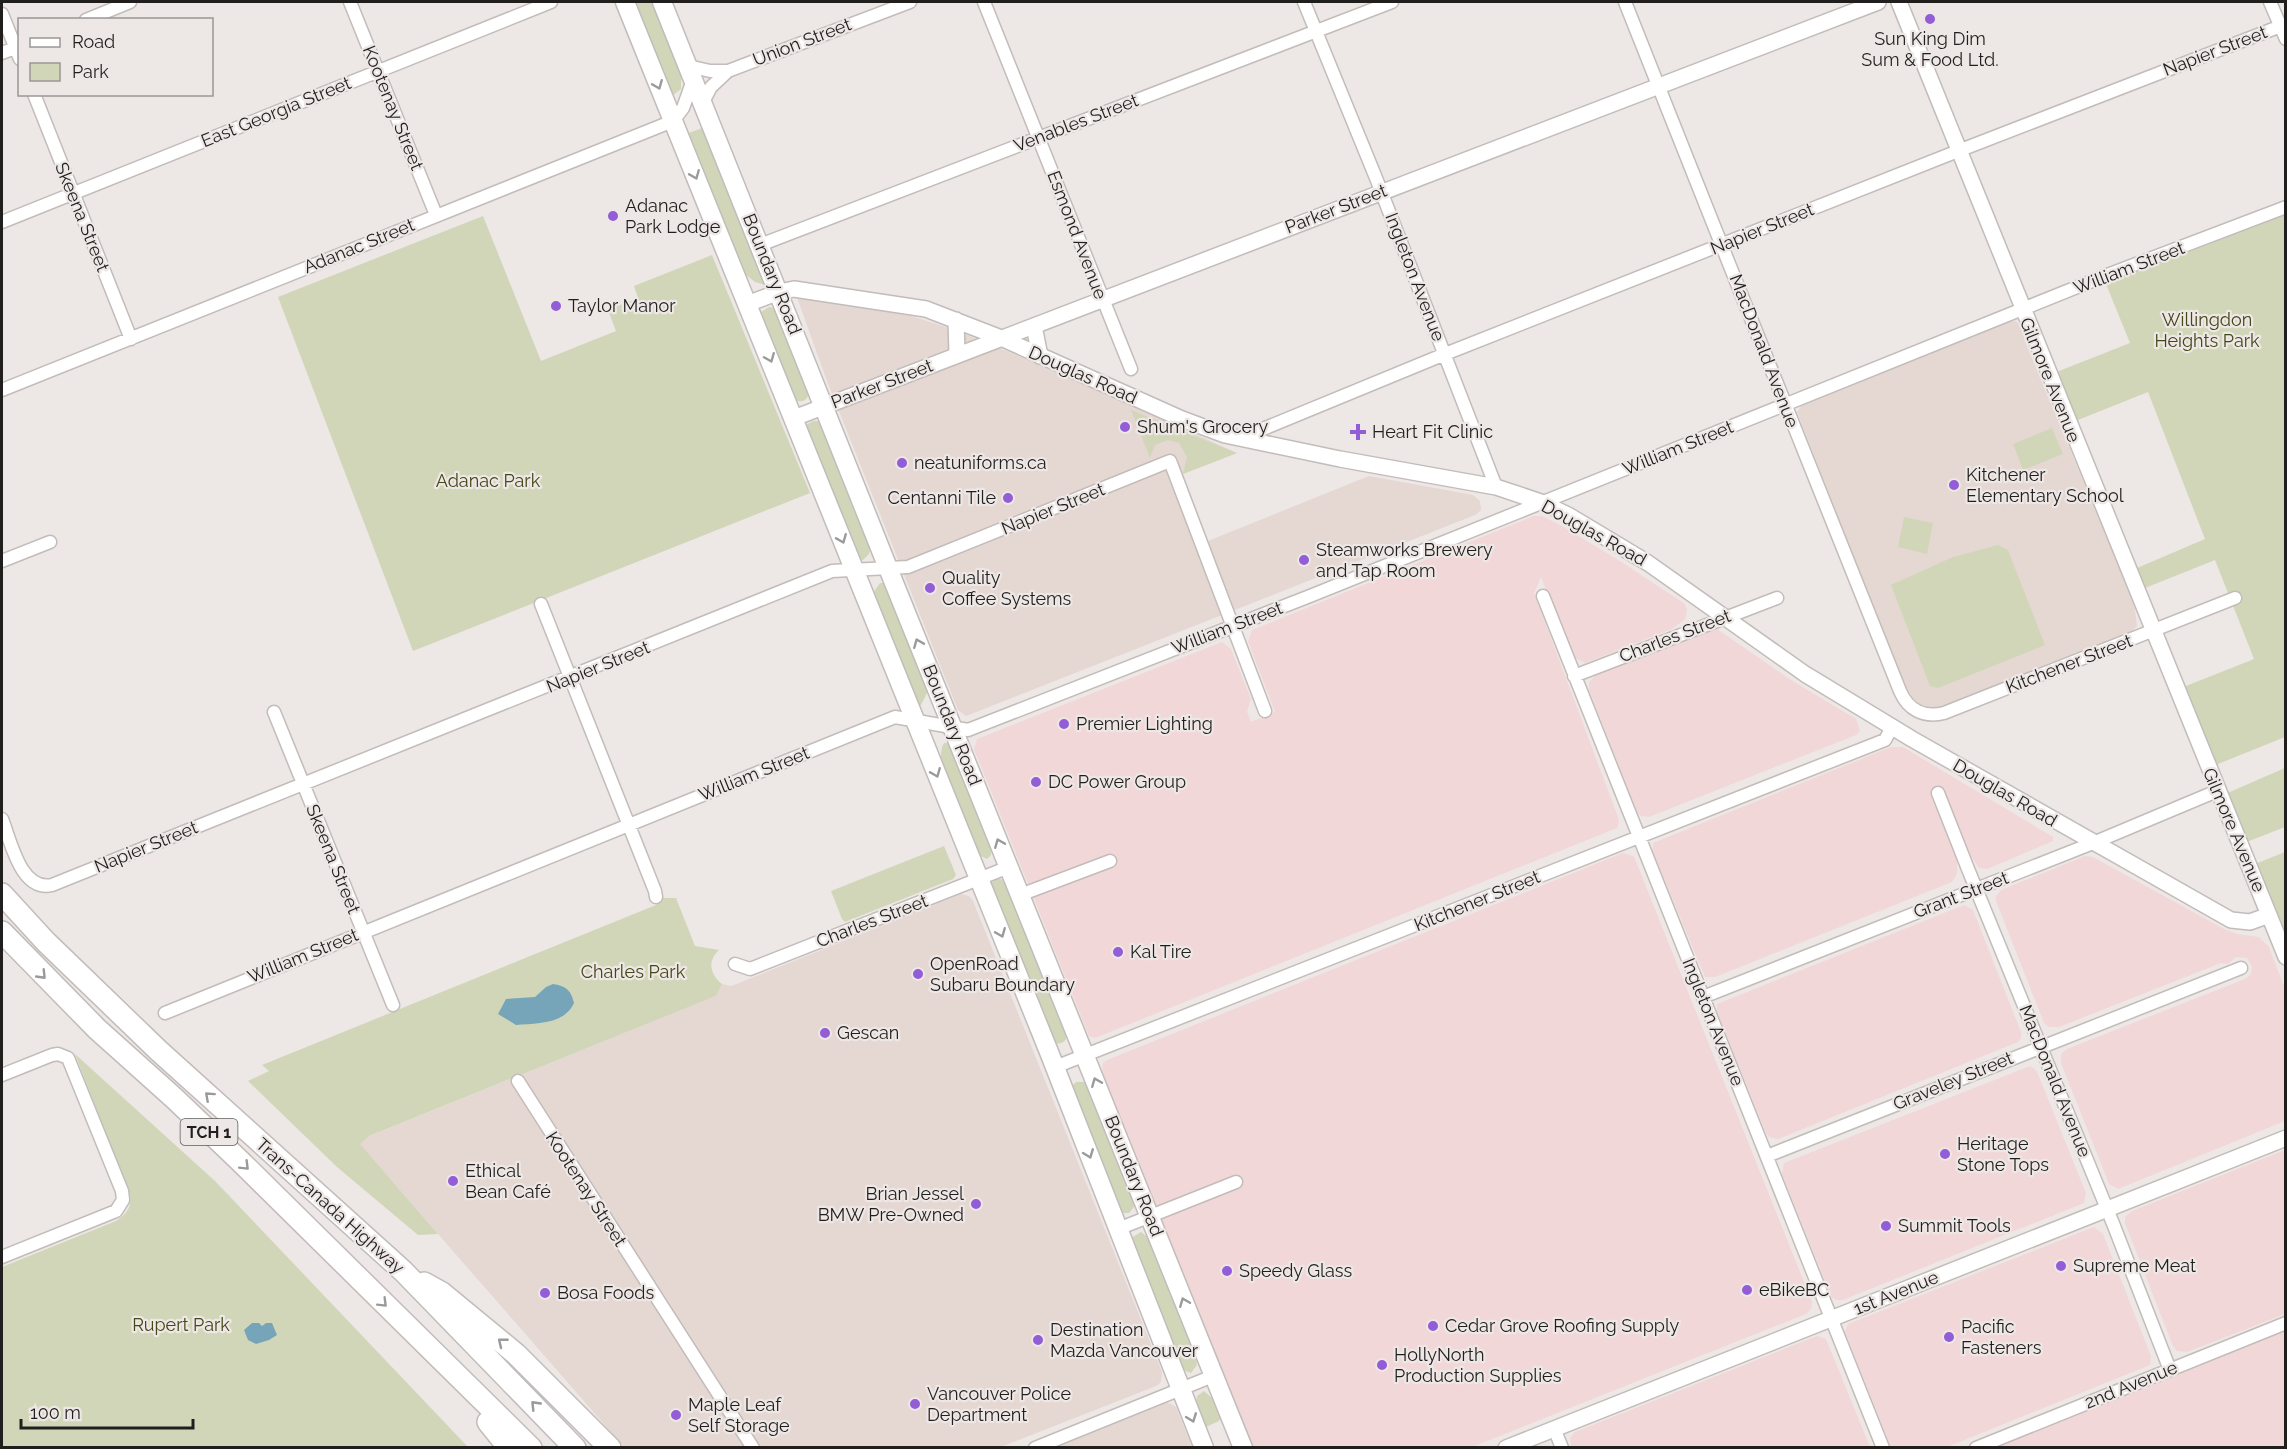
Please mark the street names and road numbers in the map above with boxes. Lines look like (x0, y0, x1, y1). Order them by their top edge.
street label: Union Street (750, 13, 854, 70)
street label: Napier Street (2160, 21, 2270, 80)
street label: Kootenay Street (359, 42, 428, 173)
street label: East Georgia Street (198, 72, 354, 151)
street label: Venables Street (1011, 89, 1141, 156)
street label: Skeena Street (51, 159, 114, 274)
street label: Esmond Avenue (1043, 168, 1112, 302)
street label: Parker Street (1282, 180, 1390, 238)
street label: Napier Street (1707, 198, 1817, 259)
street label: Boundary Road (739, 210, 806, 337)
street label: Ingleton Avenue (1381, 210, 1450, 344)
street label: Adanac Street (300, 214, 417, 277)
street label: William Street (2070, 237, 2187, 298)
street label: MacDonald Avenue (1726, 271, 1804, 431)
street label: Gilmore Avenue (2016, 314, 2085, 446)
street label: Douglas Road (1026, 341, 1141, 408)
street label: Parker Street (828, 355, 936, 413)
street label: William Street (1619, 416, 1736, 479)
street label: Napier Street (998, 478, 1108, 539)
street label: Douglas Road (1538, 495, 1650, 570)
street label: William Street (1168, 597, 1285, 658)
street label: Charles Street (1616, 605, 1733, 666)
street label: Kitchener Street (2003, 630, 2135, 697)
street label: Napier Street (543, 636, 653, 697)
street label: Boundary Road (919, 661, 986, 788)
street label: William Street (695, 742, 812, 805)
street label: Douglas Road (1950, 754, 2061, 831)
street label: Gilmore Avenue (2199, 765, 2270, 895)
street label: Skeena Street (302, 801, 365, 916)
street label: Napier Street (91, 816, 201, 877)
street label: Kitchener Street (1411, 866, 1543, 935)
street label: Grant Street (1910, 867, 2011, 922)
street label: Charles Street (813, 890, 930, 951)
street label: William Street (244, 924, 361, 987)
street label: Ingleton Avenue (1678, 955, 1749, 1089)
street label: MacDonald Avenue (2015, 1002, 2096, 1161)
street label: Graveley Street (1890, 1047, 2016, 1114)
street label: Boundary Road (1101, 1112, 1168, 1239)
road number: TCH 1 (180, 1119, 238, 1145)
street label: Kootenay Street (542, 1127, 631, 1250)
street label: Trans-Canada Highway (252, 1133, 409, 1278)
street label: 1st Avenue (1850, 1266, 1942, 1319)
street label: 2nd Avenue (2081, 1356, 2181, 1413)

